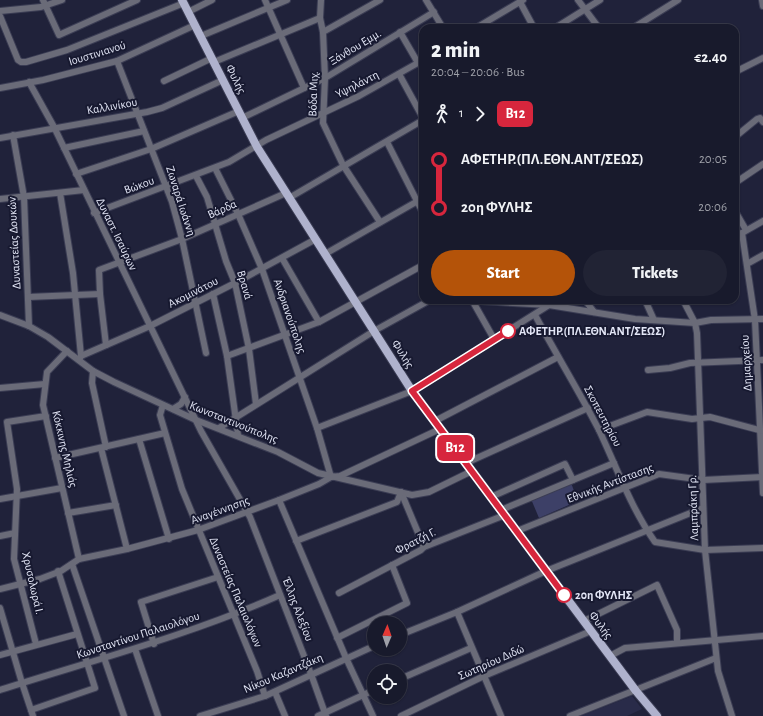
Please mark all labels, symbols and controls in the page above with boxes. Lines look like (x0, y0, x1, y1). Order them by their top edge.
street label: Ξάνθου Εμμ. (327, 27, 383, 67)
street label: Ιουστινιανού (67, 39, 127, 67)
text: 2 min (431, 39, 480, 61)
text: €2.40 (694, 50, 727, 65)
street label: Φυλής (223, 62, 249, 96)
text: 20:04 – 20:06 · Bus (431, 66, 525, 79)
street label: Υψηλάντη (333, 68, 381, 100)
street label: Βόδα Μιχ. (306, 71, 320, 117)
street label: Καλλινίκου (86, 96, 138, 116)
icon: walk (431, 103, 453, 125)
icon: forward (469, 103, 491, 125)
text: 1 (459, 107, 463, 120)
text: Β12 (505, 107, 525, 121)
text: ΑΦΕΤΗΡ.(ΠΛ.ΕΘΝ.ΑΝΤ/ΣΕΩΣ) (461, 152, 644, 167)
text: 20:05 (699, 153, 727, 166)
street label: Ζωναρά Ιωάννη (164, 164, 198, 238)
street label: Βώκου (122, 174, 156, 196)
street label: Δυναστείας Δουκών (6, 196, 23, 289)
street label: Δυναστ. Ισαύρων (94, 196, 140, 272)
street label: Βάρδα (206, 197, 238, 221)
text: 20η ΦΥΛΗΣ (461, 200, 533, 215)
text: 20:06 (698, 201, 727, 214)
button: Start (431, 250, 575, 296)
button: Tickets (583, 250, 727, 296)
street label: Βρανά (235, 269, 255, 301)
street label: Ακομινάτου (166, 274, 220, 310)
street label: Ανδριανούπολης (271, 277, 308, 355)
marker: ΑΦΕΤΗΡ.(ΠΛ.ΕΘΝ.ΑΝΤ/ΣΕΩΣ) (500, 323, 516, 339)
place label: ΑΦΕΤΗΡ.(ΠΛ.ΕΘΝ.ΑΝΤ/ΣΕΩΣ) (519, 325, 665, 338)
street label: Δημαρχείου (739, 334, 753, 392)
street label: Φυλής (389, 338, 417, 371)
street label: Σκοπευτηρίου (582, 384, 624, 448)
street label: Κωνσταντινούπολης (188, 399, 280, 446)
street label: Κόκκινης Μηλιάς (49, 409, 80, 489)
line badge: Β12 (432, 435, 478, 461)
text: Β12 (445, 441, 465, 455)
street label: Εθνικής Αντίστασης (565, 461, 655, 506)
street label: Λαμπράκη Γρ. (686, 475, 700, 541)
street label: Αναγέννησης (189, 494, 252, 527)
street label: Φρατζή Γ. (393, 526, 438, 557)
street label: Δυναστείας Παλαιολόγων (206, 535, 265, 649)
street label: Χρυσολωρά Ι. (20, 551, 46, 615)
street label: Έλλης Αλεξίου (279, 575, 316, 643)
marker: 20η ΦΥΛΗΣ (556, 587, 572, 603)
place label: 20η ΦΥΛΗΣ (575, 589, 633, 601)
street label: Κωνσταντίνου Παλαιολόγου (75, 609, 201, 661)
street label: Φυλής (586, 609, 615, 642)
north arrow (367, 616, 407, 656)
map controls (367, 616, 407, 704)
street label: Σωτηρίου Διδώ (456, 642, 526, 682)
street label: Νίκου Καζαντζάκη (241, 651, 325, 696)
button: locate (367, 664, 407, 704)

